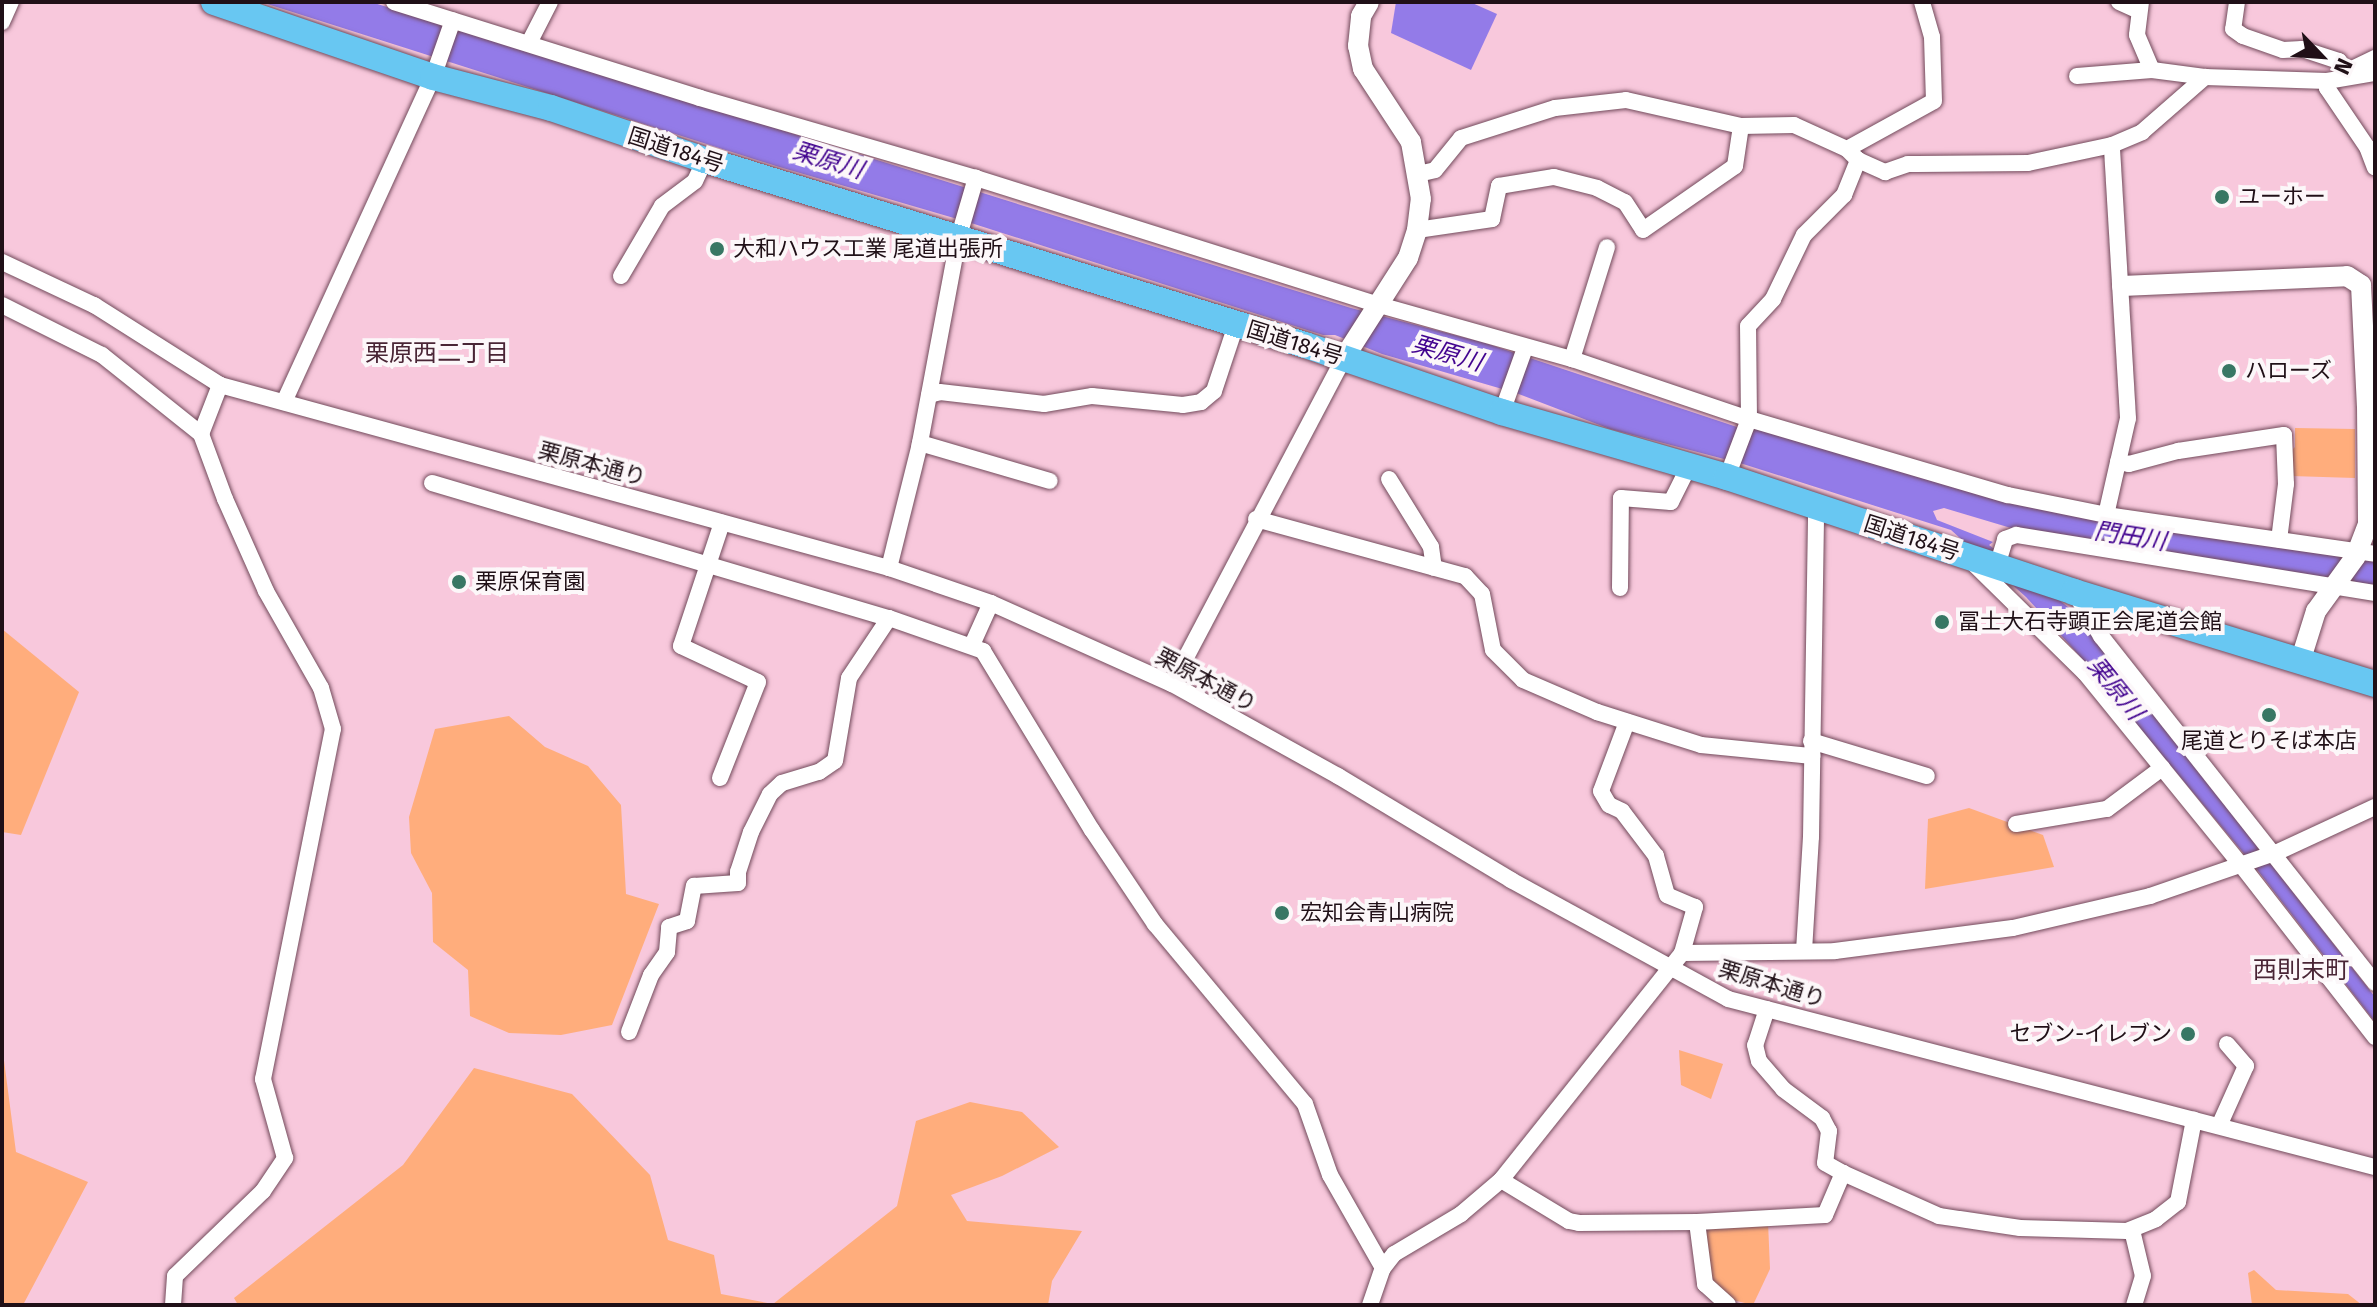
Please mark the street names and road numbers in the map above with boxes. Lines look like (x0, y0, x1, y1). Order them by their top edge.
street label: 国道184号 (625, 122, 727, 178)
street label: 国道184号 (1244, 316, 1346, 370)
street label: 栗原本通り (535, 437, 649, 491)
street label: 国道184号 (1861, 510, 1963, 566)
street label: 栗原本通り (1151, 643, 1261, 717)
street label: 栗原本通り (1716, 955, 1828, 1013)

